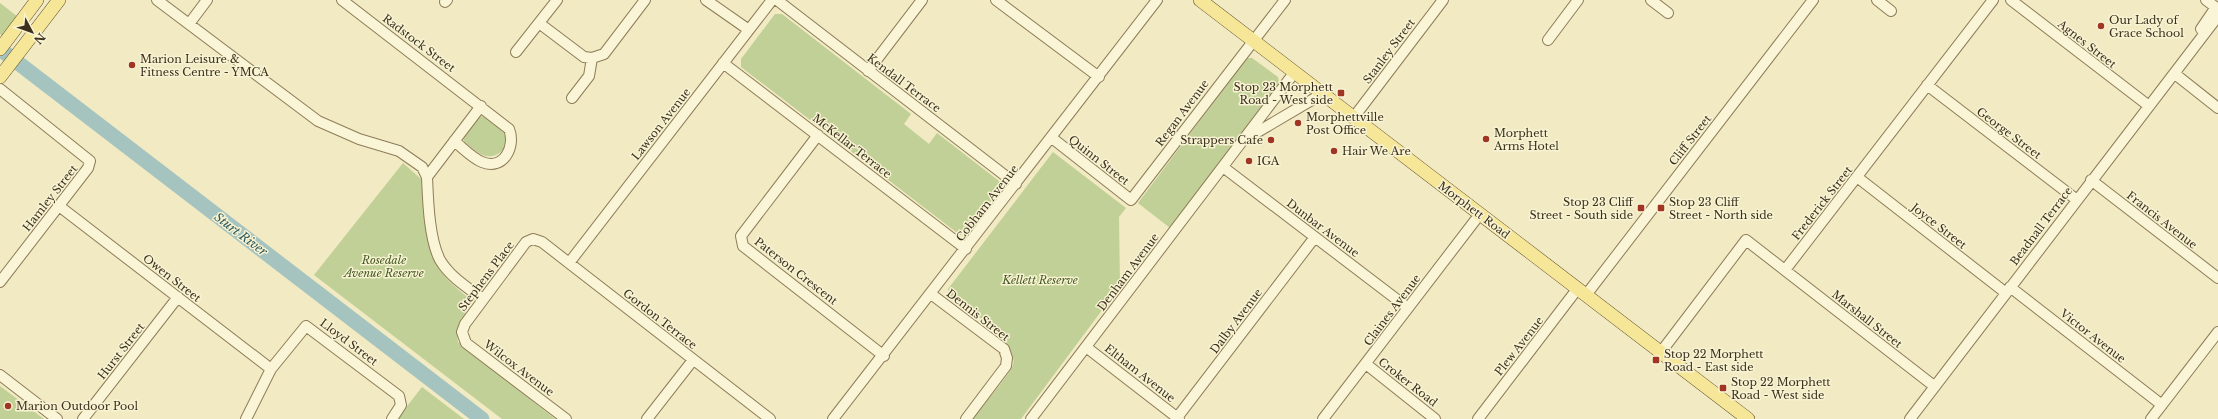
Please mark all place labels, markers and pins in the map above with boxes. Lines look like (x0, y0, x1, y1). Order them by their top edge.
place label: Our Lady of Grace School (2109, 13, 2184, 40)
marker: Our Lady of Grace School (2096, 21, 2106, 31)
place label: Marion Leisure & Fitness Centre - YMCA (140, 52, 269, 79)
marker: Marion Leisure & Fitness Centre - YMCA (127, 60, 137, 70)
place label: Stop 23 Morphett Road - West side (1233, 80, 1334, 107)
marker: Stop 23 Morphett Road - West side (1336, 88, 1346, 98)
place label: Morphettville Post Office (1306, 110, 1384, 137)
marker: Morphettville Post Office (1293, 118, 1303, 128)
place label: Morphett Arms Hotel (1493, 126, 1559, 153)
place label: Strappers Cafe (1180, 133, 1263, 147)
marker: Morphett Arms Hotel (1481, 134, 1491, 144)
marker: Strappers Cafe (1266, 135, 1276, 145)
place label: Hair We Are (1342, 144, 1411, 158)
marker: Hair We Are (1329, 146, 1339, 156)
place label: IGA (1257, 154, 1280, 168)
marker: IGA (1244, 156, 1254, 166)
place label: Stop 23 Cliff Street - South side (1529, 195, 1635, 222)
place label: Stop 23 Cliff Street - North side (1669, 195, 1773, 222)
marker: Stop 23 Cliff Street - South side (1636, 203, 1646, 213)
marker: Stop 23 Cliff Street - North side (1656, 203, 1666, 213)
place label: Stop 22 Morphett Road - East side (1664, 347, 1764, 374)
marker: Stop 22 Morphett Road - East side (1651, 355, 1661, 365)
place label: Stop 22 Morphett Road - West side (1731, 375, 1831, 402)
marker: Stop 22 Morphett Road - West side (1718, 383, 1728, 393)
place label: Marion Outdoor Pool (16, 399, 138, 413)
marker: Marion Outdoor Pool (3, 401, 13, 411)

